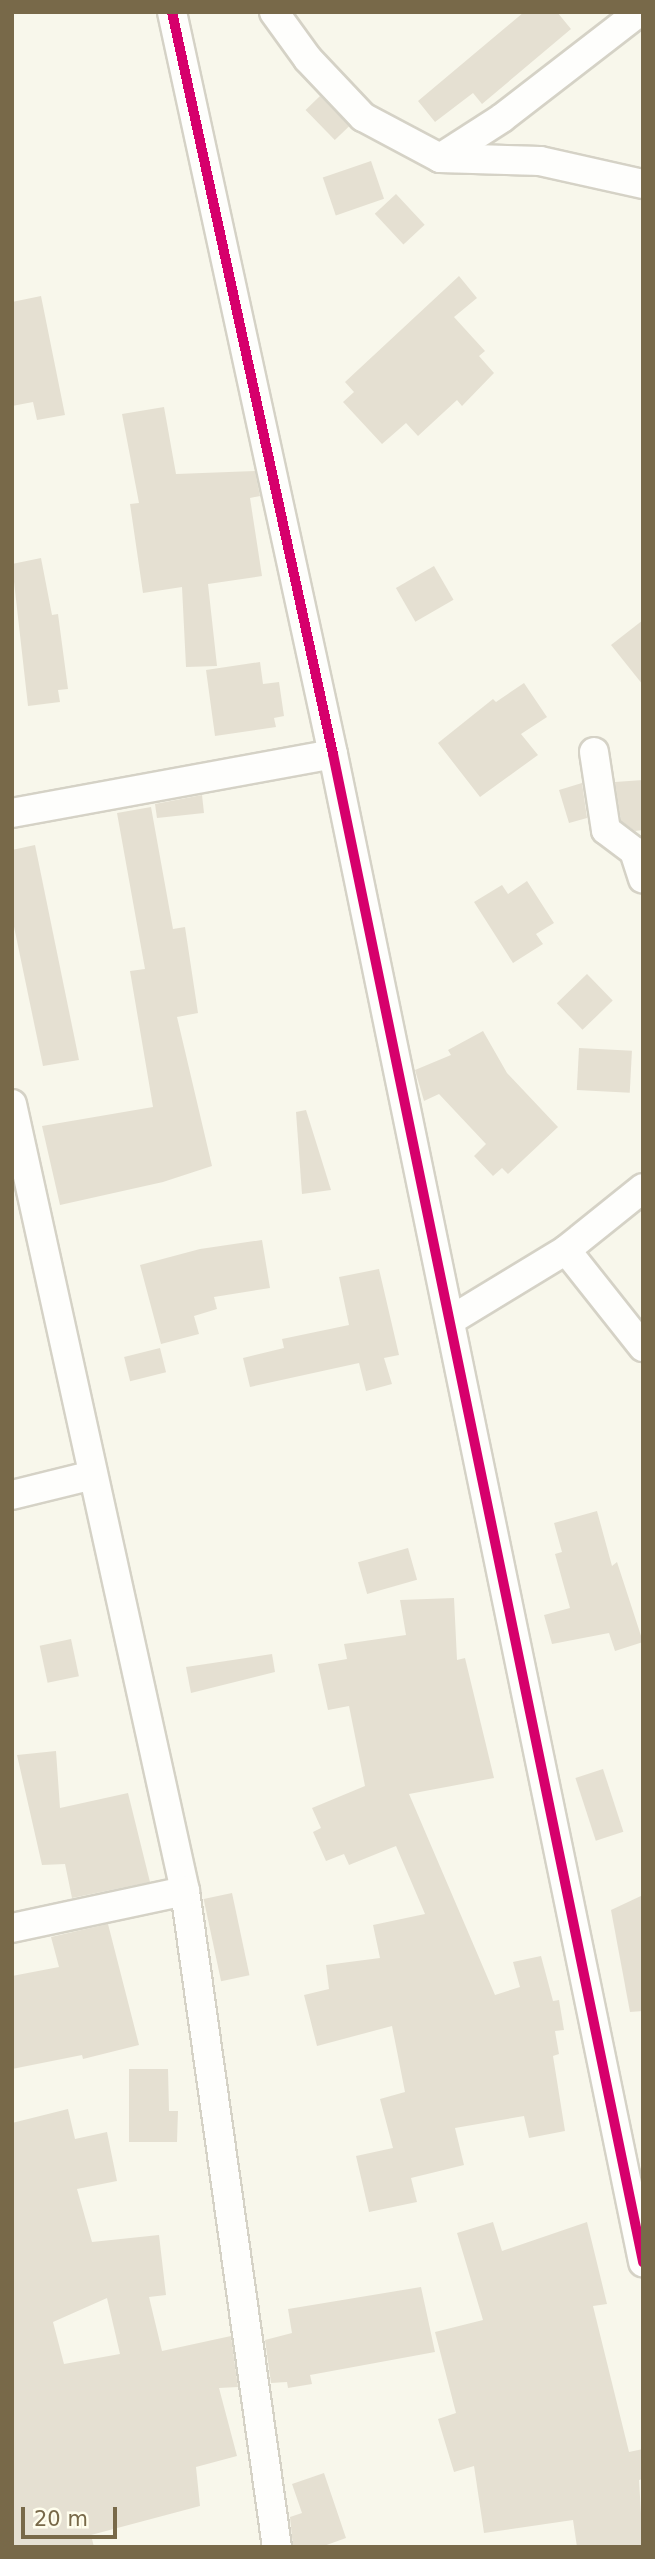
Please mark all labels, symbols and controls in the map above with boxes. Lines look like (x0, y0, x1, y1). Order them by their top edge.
scale bar (24, 2492, 121, 2536)
text: 20 m (34, 2507, 88, 2531)

